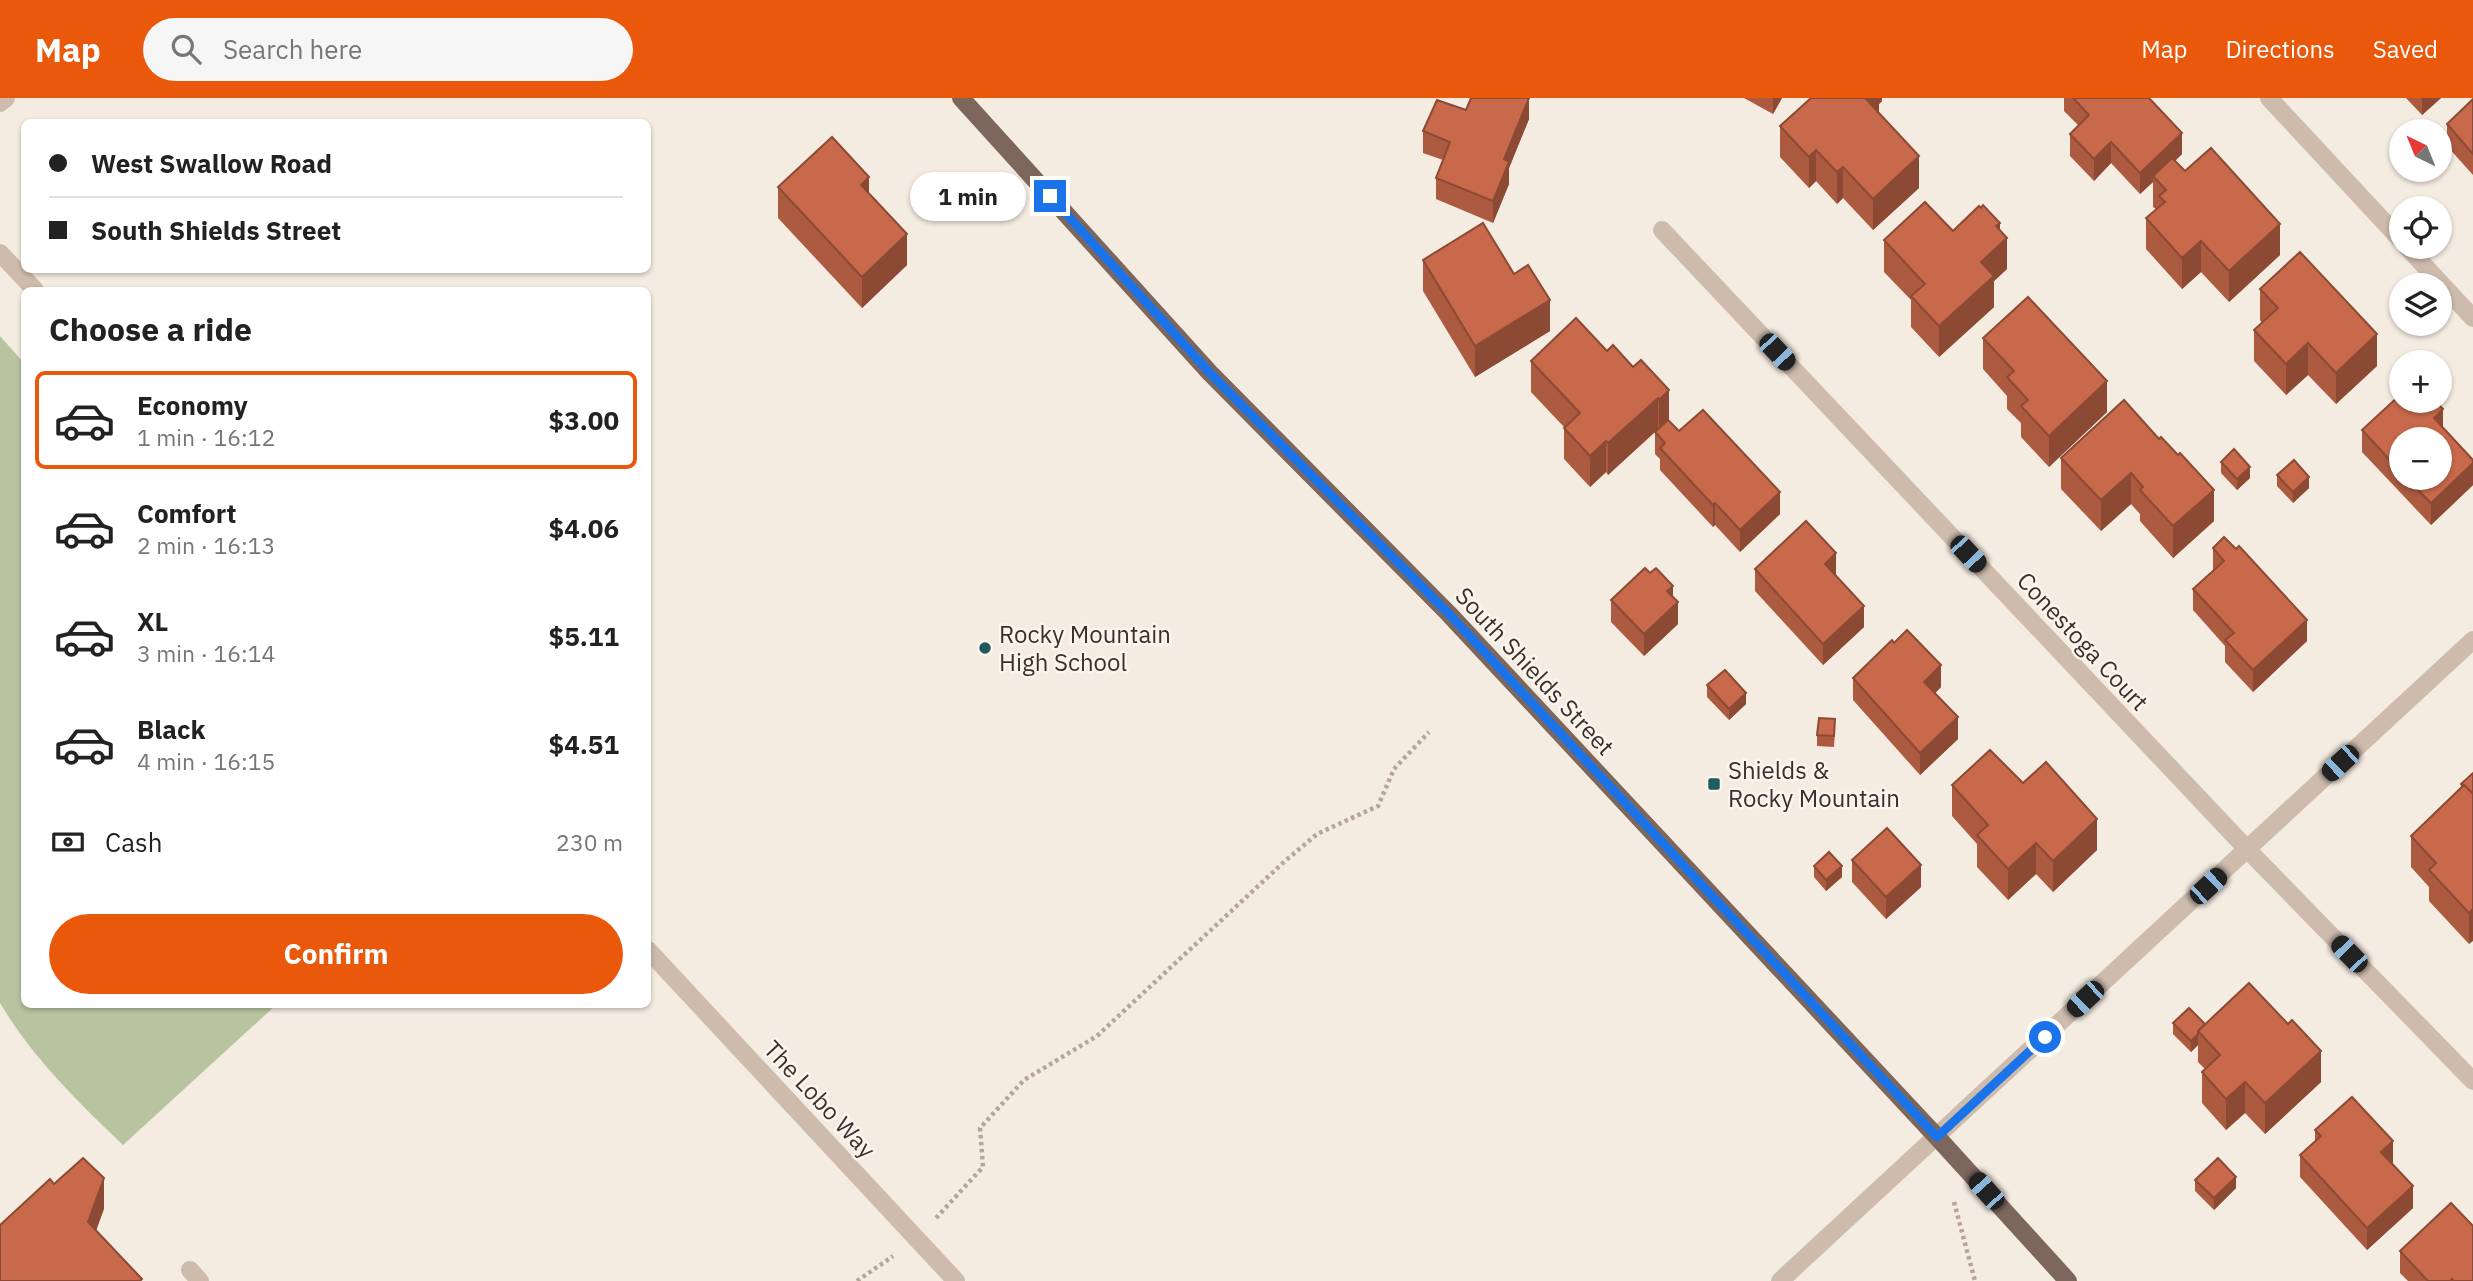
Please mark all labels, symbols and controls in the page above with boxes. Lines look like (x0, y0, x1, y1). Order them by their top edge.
search box (143, 18, 633, 81)
text: Map (35, 28, 101, 71)
icon: search (167, 30, 205, 68)
text: Search here (223, 32, 362, 66)
text: Map (2141, 33, 2187, 65)
text: Directions (2225, 33, 2335, 65)
text: Saved (2373, 33, 2438, 65)
north arrow (2389, 119, 2452, 182)
map controls (2389, 119, 2452, 490)
text: West Swallow Road (91, 146, 332, 180)
callout: 1 min (910, 172, 1026, 220)
route end (1034, 180, 1066, 212)
text: 1 min (938, 181, 998, 211)
button: locate (2389, 196, 2452, 259)
text: South Shields Street (91, 213, 341, 247)
button: layers (2389, 273, 2452, 336)
text: Choose a ride (49, 308, 252, 350)
car (1755, 329, 1800, 375)
button: + (2389, 350, 2452, 413)
text: Economy (137, 388, 248, 422)
icon: car (53, 389, 116, 452)
text: $3.00 (549, 403, 619, 437)
text: 1 min · 16:12 (137, 422, 275, 452)
button: − (2389, 427, 2452, 490)
text: Comfort (137, 496, 236, 530)
icon: car (53, 497, 116, 560)
text: $4.06 (549, 511, 619, 545)
text: 2 min · 16:13 (137, 530, 275, 560)
car (1946, 531, 1991, 577)
street label: Conestoga Court (2010, 565, 2156, 717)
street label: South Shields Street (1449, 580, 1621, 762)
text: XL (137, 604, 168, 638)
icon: car (53, 605, 116, 668)
place label: Rocky Mountain High School (999, 618, 1171, 678)
text: $5.11 (549, 619, 619, 653)
text: 3 min · 16:14 (137, 638, 275, 668)
marker: Rocky Mountain High School (977, 640, 993, 656)
text: Black (137, 712, 205, 746)
icon: car (53, 713, 116, 776)
text: $4.51 (549, 727, 619, 761)
car (2318, 741, 2363, 785)
text: 4 min · 16:15 (137, 746, 275, 776)
place label: Shields & Rocky Mountain (1728, 754, 1900, 814)
marker: Shields & Rocky Mountain (1706, 776, 1722, 792)
icon: cash (49, 823, 87, 861)
text: Cash (105, 825, 162, 859)
text: 230 m (556, 827, 623, 857)
car (2186, 864, 2231, 908)
button: Confirm (49, 914, 623, 994)
car (2327, 932, 2372, 976)
car (2063, 977, 2108, 1021)
route start (2029, 1021, 2061, 1053)
street label: The Lobo Way (757, 1033, 883, 1165)
car (1965, 1168, 2008, 1214)

